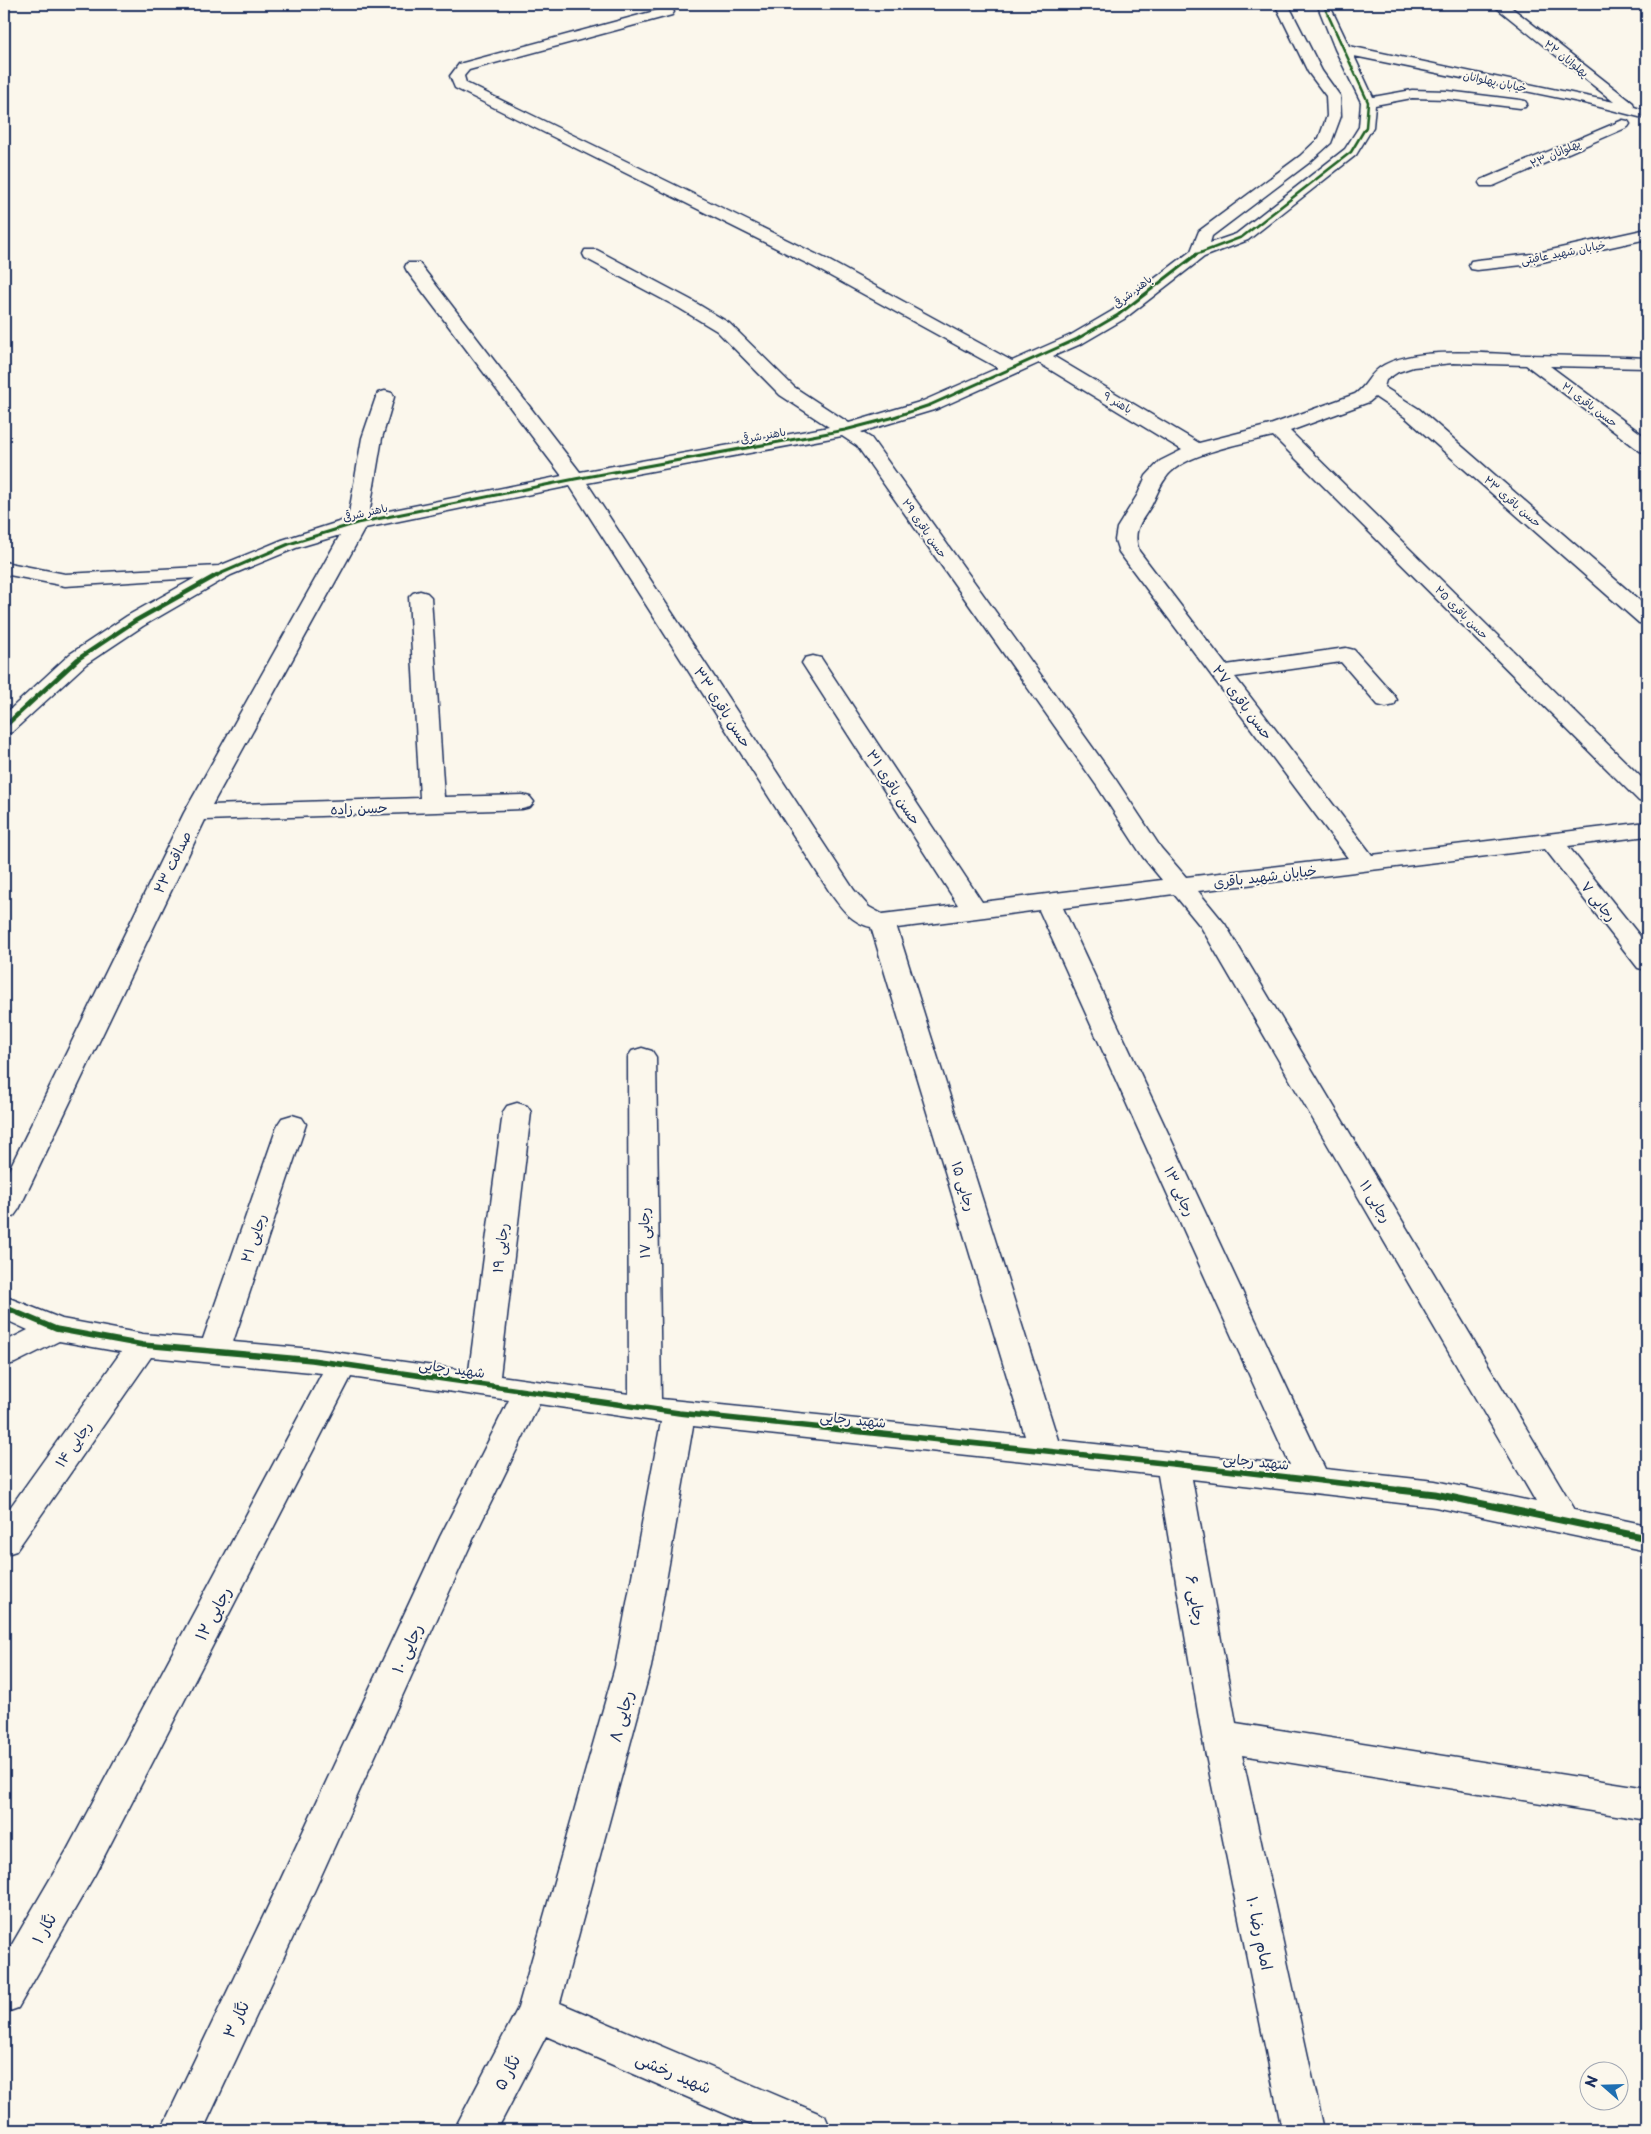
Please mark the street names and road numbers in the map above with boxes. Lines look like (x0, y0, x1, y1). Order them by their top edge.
street label: پهلوانان ۲۲ (1541, 35, 1593, 81)
street label: خیابان پهلوانان (1462, 66, 1528, 96)
street label: پهلوانان ۲۳ (1527, 134, 1583, 172)
street label: خیابان شهید عاقبتی (1519, 235, 1607, 269)
street label: باهنر شرقی (1109, 270, 1155, 312)
street label: حسن باقری ۲۱ (1558, 377, 1622, 431)
street label: باهنر ۹ (1100, 387, 1136, 417)
street label: باهنر شرقی (739, 423, 787, 447)
street label: حسن باقری ۲۳ (1481, 471, 1545, 531)
street label: حسن باقری ۲۹ (898, 495, 952, 561)
street label: باهنر شرقی (341, 499, 389, 525)
street label: حسن باقری ۲۵ (1431, 581, 1493, 643)
street label: حسن باقری ۲۷ (1208, 660, 1278, 744)
street label: حسن باقری ۳۳ (689, 662, 757, 752)
street label: حسن باقری ۳۱ (862, 745, 926, 829)
street label: حسن زاده (330, 797, 388, 819)
street label: صداقت ۲۳ (148, 827, 196, 897)
street label: خیابان شهید باقری (1212, 859, 1318, 893)
street label: رجایی ۷ (1576, 876, 1622, 926)
street label: رجایی ۱۵ (947, 1159, 981, 1213)
street label: رجایی ۱۳ (1159, 1163, 1201, 1219)
street label: رجایی ۱۱ (1355, 1176, 1397, 1226)
street label: رجایی ۱۷ (633, 1207, 655, 1259)
street label: رجایی ۲۱ (235, 1211, 271, 1265)
street label: رجایی ۱۹ (487, 1222, 513, 1274)
street label: شهید رجایی (418, 1353, 486, 1383)
street label: شهید رجایی (819, 1405, 887, 1433)
street label: رجایی ۱۴ (50, 1417, 96, 1471)
street label: شهید رجایی (1222, 1447, 1290, 1475)
street label: رجایی ۶ (1181, 1573, 1213, 1627)
street label: رجایی ۱۲ (188, 1582, 236, 1644)
street label: رجایی ۱۰ (384, 1619, 428, 1677)
street label: رجایی ۸ (602, 1687, 638, 1745)
street label: امام رضا ۱۰ (1240, 1894, 1281, 1973)
street label: نگار ۱ (25, 1908, 61, 1948)
street label: نگار ۳ (216, 1996, 254, 2042)
street label: شهید رخشی (632, 2045, 716, 2099)
street label: نگار ۵ (487, 2050, 525, 2094)

